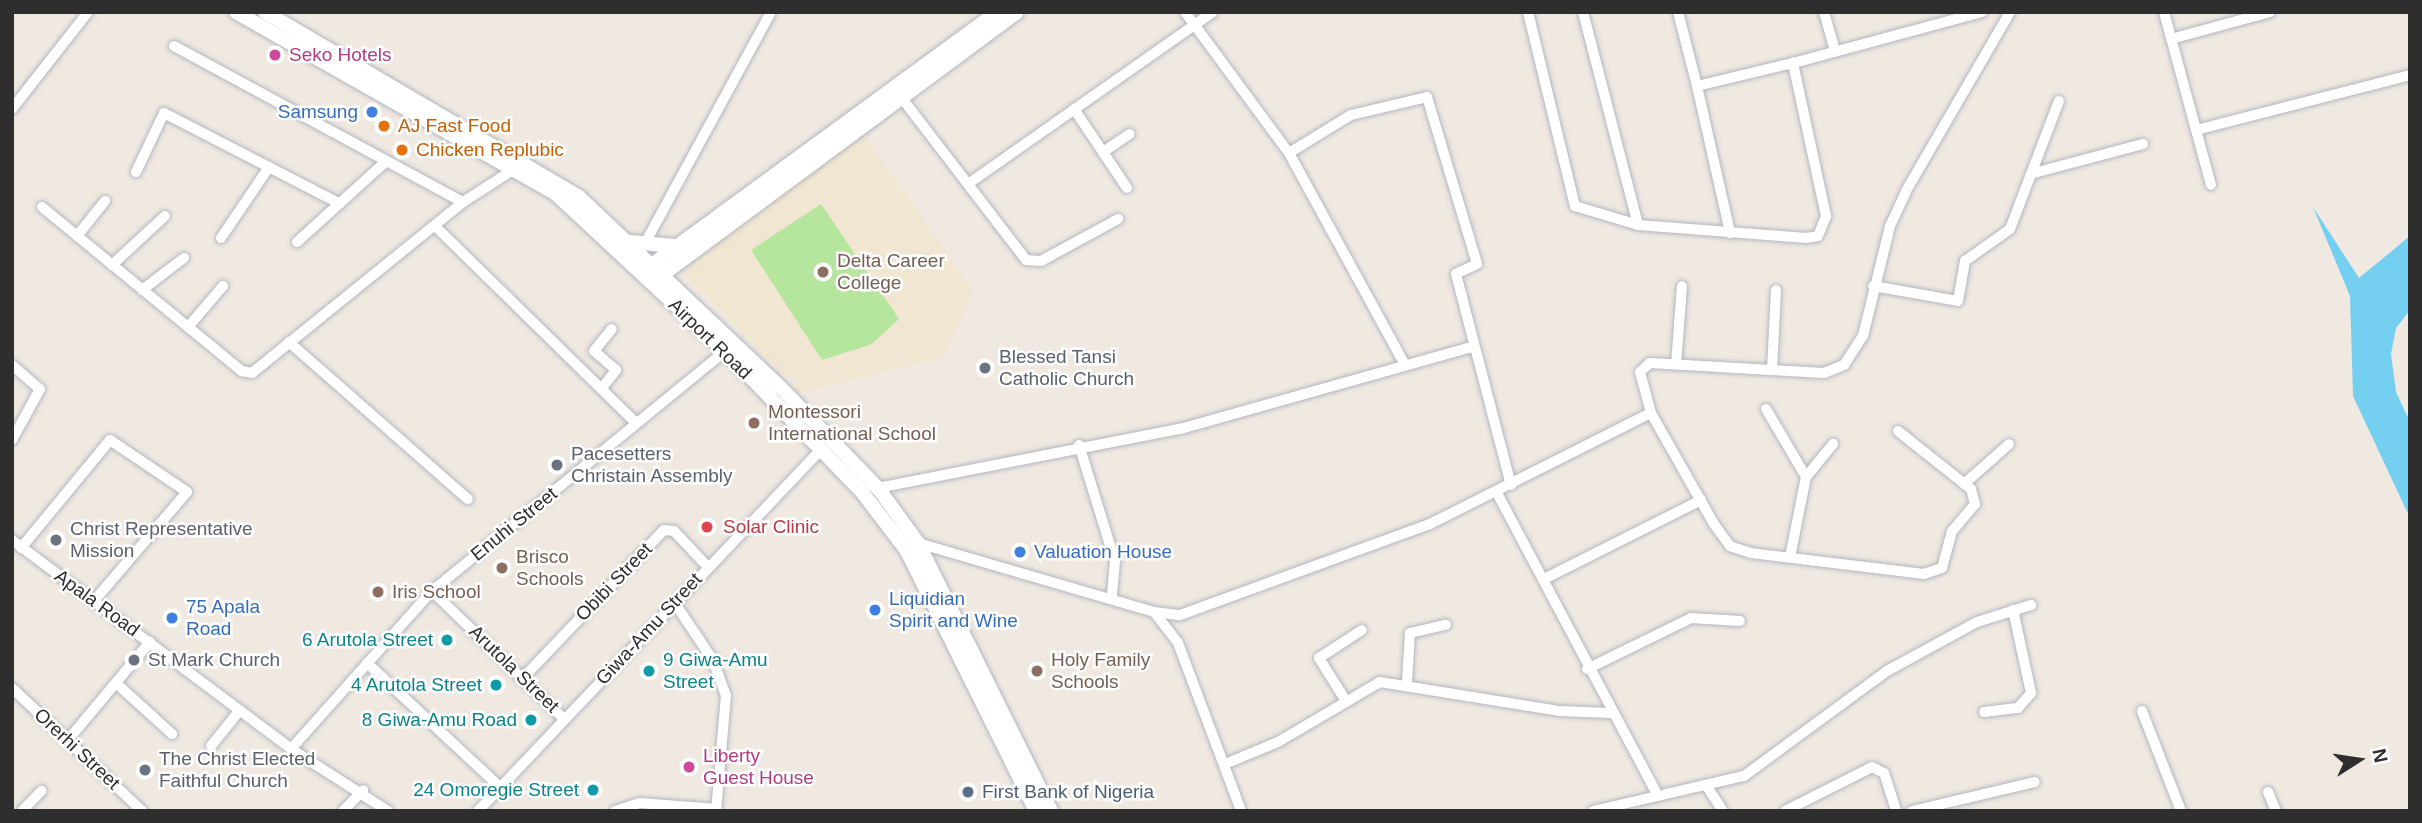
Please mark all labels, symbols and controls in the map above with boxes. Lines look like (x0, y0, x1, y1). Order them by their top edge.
place label: Seko Hotels (289, 44, 391, 66)
marker: Seko Hotels (267, 47, 283, 63)
place label: Samsung (278, 101, 358, 123)
marker: Samsung (364, 104, 380, 120)
place label: AJ Fast Food (398, 115, 511, 137)
marker: AJ Fast Food (376, 118, 392, 134)
place label: Chicken Replubic (416, 139, 564, 161)
marker: Chicken Replubic (394, 142, 410, 158)
place label: Delta Career College (837, 250, 945, 294)
marker: Delta Career College (815, 264, 831, 280)
street label: Airport Road (664, 294, 756, 384)
place label: Blessed Tansi Catholic Church (999, 346, 1134, 390)
marker: Blessed Tansi Catholic Church (977, 360, 993, 376)
place label: Montessori International School (768, 401, 936, 445)
marker: Montessori International School (746, 415, 762, 431)
place label: Pacesetters Christain Assembly (571, 443, 734, 487)
marker: Pacesetters Christain Assembly (549, 457, 565, 473)
street label: Enuhi Street (466, 482, 562, 566)
place label: Solar Clinic (723, 516, 819, 538)
marker: Solar Clinic (697, 517, 717, 537)
place label: Christ Representative Mission (70, 518, 253, 562)
marker: Christ Representative Mission (48, 532, 64, 548)
street label: Obibi Street (571, 538, 657, 626)
place label: Valuation House (1034, 541, 1172, 563)
marker: Valuation House (1012, 544, 1028, 560)
place label: Brisco Schools (516, 546, 584, 590)
marker: Brisco Schools (494, 560, 510, 576)
street label: Apala Road (50, 565, 144, 641)
street label: Giwa-Amu Street (591, 568, 707, 690)
place label: Iris School (392, 581, 481, 603)
marker: Iris School (370, 584, 386, 600)
place label: Liquidian Spirit and Wine (889, 588, 1018, 632)
place label: 75 Apala Road (186, 596, 261, 640)
marker: Liquidian Spirit and Wine (867, 602, 883, 618)
marker: 75 Apala Road (164, 610, 180, 626)
street label: Arutola Street (464, 620, 564, 718)
place label: 6 Arutola Street (301, 629, 433, 651)
marker: 6 Arutola Street (439, 632, 455, 648)
place label: St Mark Church (148, 649, 280, 671)
place label: 9 Giwa-Amu Street (663, 649, 768, 693)
place label: Holy Family Schools (1051, 649, 1150, 693)
marker: St Mark Church (126, 652, 142, 668)
marker: 9 Giwa-Amu Street (641, 663, 657, 679)
marker: Holy Family Schools (1029, 663, 1045, 679)
place label: 4 Arutola Street (350, 674, 482, 696)
marker: 4 Arutola Street (488, 677, 504, 693)
street label: Orerhi Street (29, 704, 125, 794)
place label: 8 Giwa-Amu Road (362, 709, 517, 731)
marker: 8 Giwa-Amu Road (523, 712, 539, 728)
north arrow (2324, 725, 2394, 795)
place label: Liberty Guest House (703, 745, 814, 789)
text: N (2368, 747, 2392, 764)
place label: The Christ Elected Faithful Church (159, 748, 315, 792)
marker: Liberty Guest House (681, 759, 697, 775)
marker: The Christ Elected Faithful Church (137, 762, 153, 778)
place label: 24 Omoregie Street (413, 779, 579, 801)
place label: First Bank of Nigeria (982, 781, 1154, 803)
marker: 24 Omoregie Street (585, 782, 601, 798)
marker: First Bank of Nigeria (960, 784, 976, 800)

